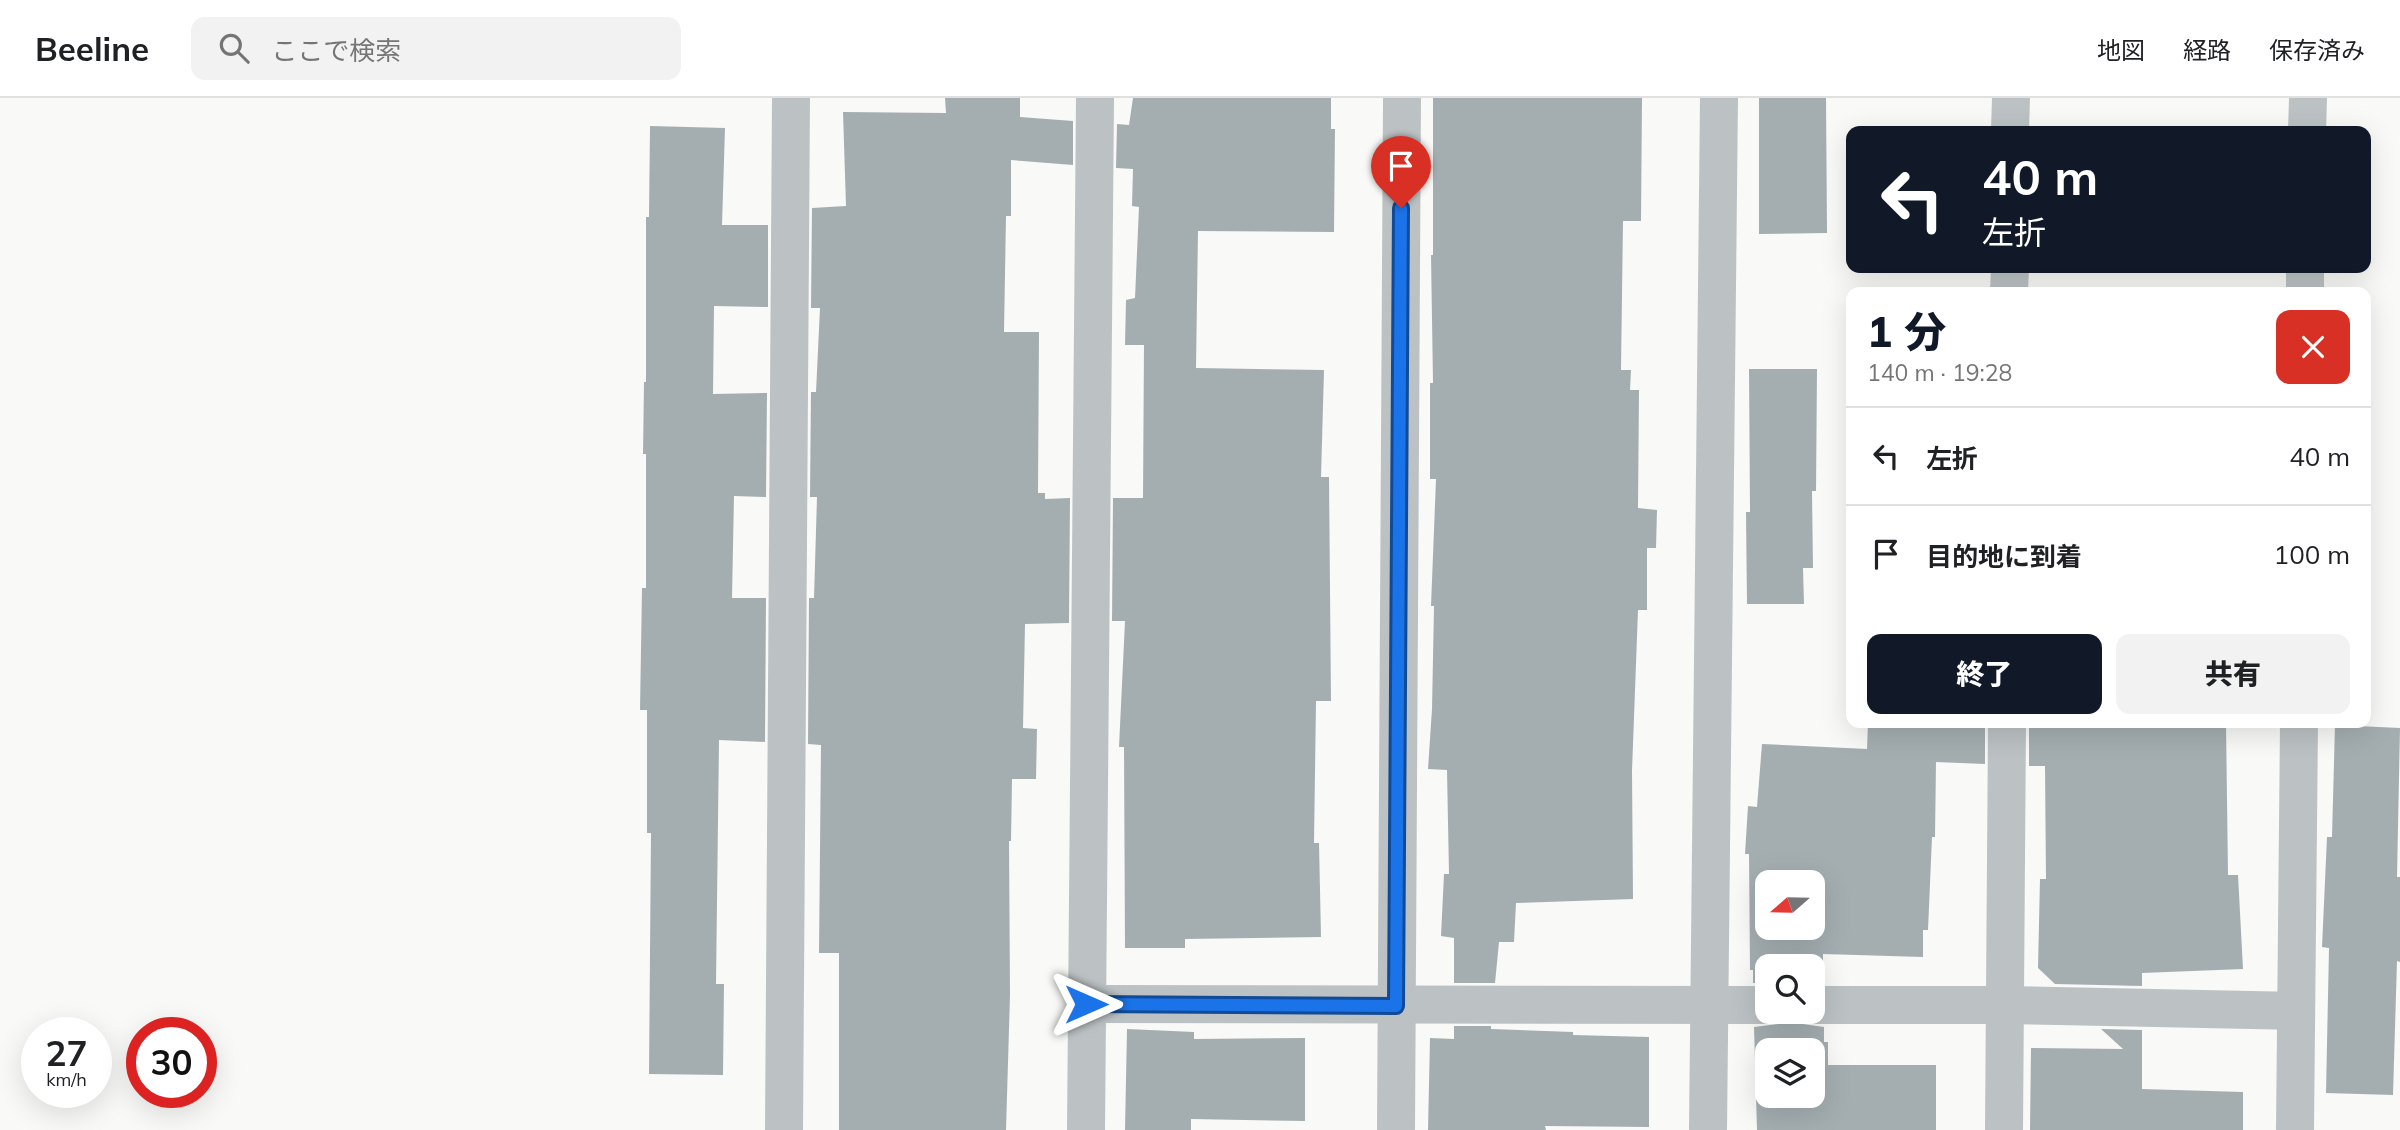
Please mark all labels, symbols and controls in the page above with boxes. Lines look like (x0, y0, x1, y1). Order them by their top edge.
search box (191, 17, 681, 80)
text: Beeline (35, 28, 149, 69)
icon: search (215, 29, 253, 67)
text: ここで検索 (271, 34, 401, 67)
text: 地図 (2097, 35, 2145, 65)
text: 経路 (2183, 35, 2231, 65)
text: 保存済み (2269, 35, 2365, 65)
pin (1371, 136, 1431, 208)
text: 40 m (1982, 146, 2098, 207)
icon: arrive (1382, 147, 1420, 185)
icon: left (1867, 154, 1958, 245)
text: 左折 (1982, 212, 2046, 252)
text: 1 分 (1867, 305, 1946, 358)
button: close (2276, 310, 2350, 384)
text: 140 m · 19:28 (1867, 358, 2012, 387)
icon: left (1867, 437, 1905, 475)
text: 40 m (2289, 440, 2350, 473)
text: 左折 (1926, 442, 1978, 475)
icon: arrive (1867, 535, 1905, 573)
text: 100 m (2274, 538, 2350, 571)
text: 目的地に到着 (1926, 540, 2082, 573)
button: 終了 (1867, 634, 2102, 714)
button: 共有 (2116, 634, 2350, 714)
north arrow (1755, 870, 1825, 940)
map controls (1755, 870, 1825, 1108)
button: search (1755, 954, 1825, 1024)
position arrow (1049, 967, 1123, 1041)
speed limit sign: 30 (126, 1017, 217, 1108)
text: 27 (45, 1031, 88, 1075)
button: layers (1755, 1038, 1825, 1108)
text: km/h (46, 1068, 87, 1091)

